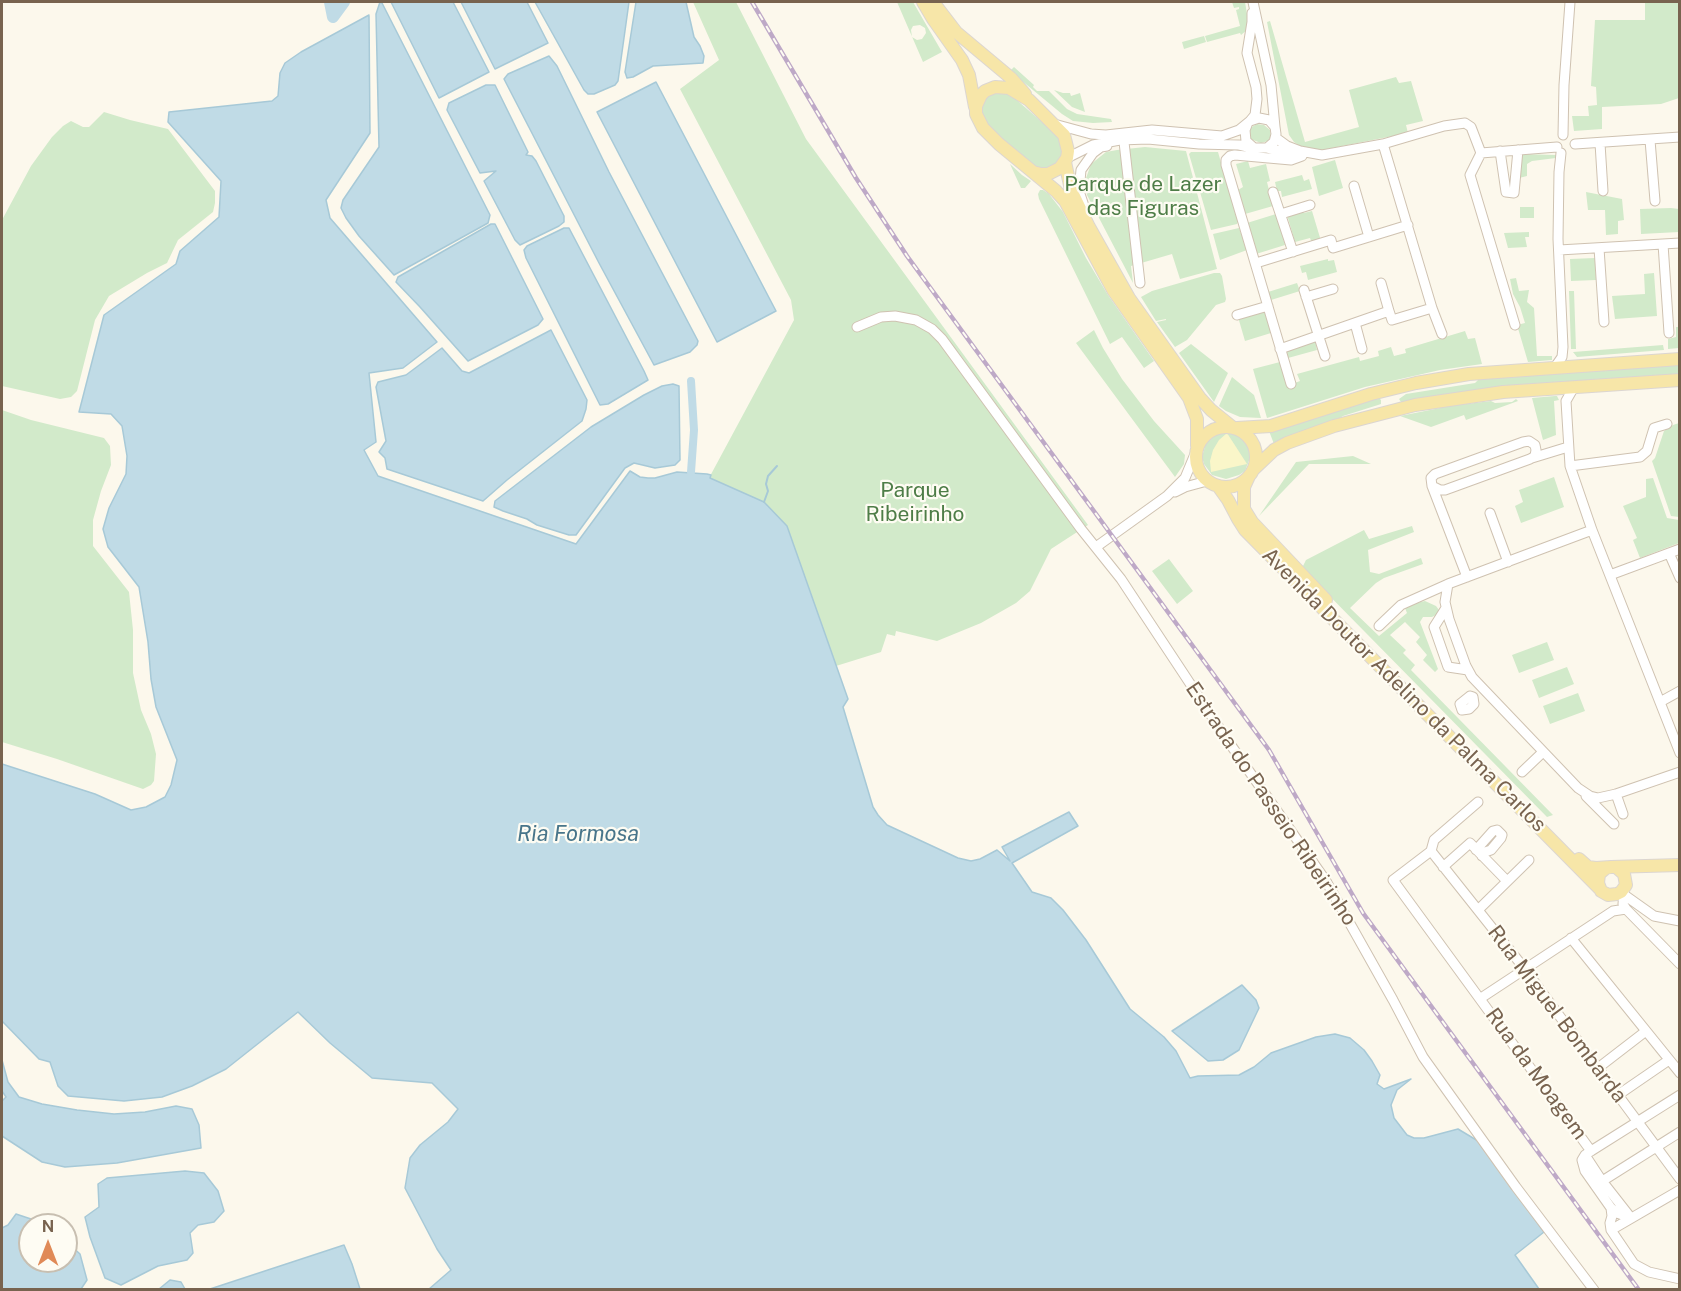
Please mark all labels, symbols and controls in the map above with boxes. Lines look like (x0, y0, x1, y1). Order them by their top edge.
park label: Parque de Lazer das Figuras (1064, 172, 1222, 222)
park label: Parque Ribeirinho (866, 478, 964, 528)
street label: Avenida Doutor Adelino da Palma Carlos (1257, 543, 1551, 837)
street label: Estrada do Passeio Ribeirinho (1180, 677, 1362, 931)
water label: Ria Formosa (517, 821, 639, 847)
street label: Rua Miguel Bombarda (1482, 920, 1632, 1108)
street label: Rua da Moagem (1480, 1003, 1592, 1145)
north arrow (18, 1213, 78, 1273)
text: N (42, 1217, 54, 1236)

